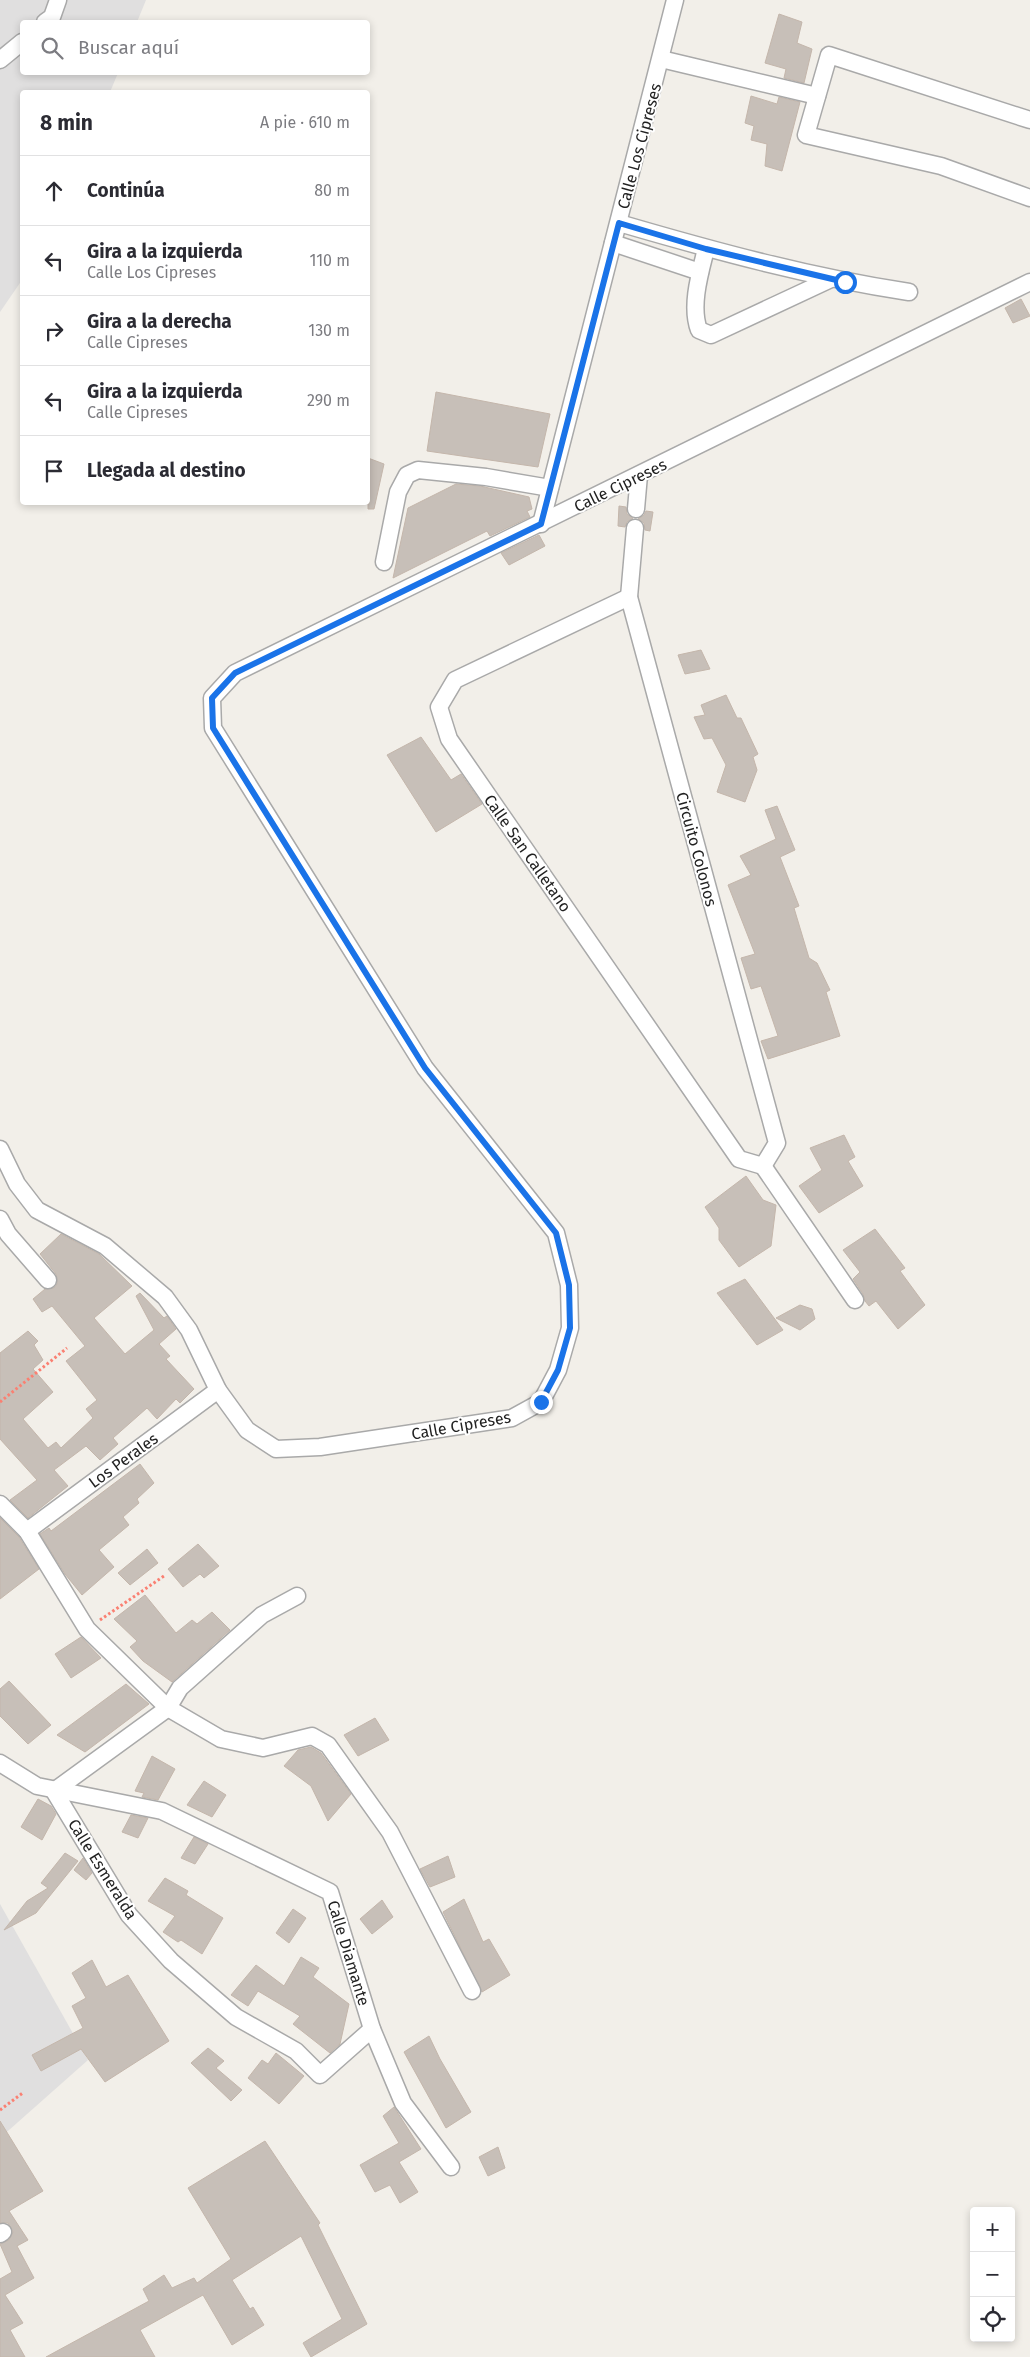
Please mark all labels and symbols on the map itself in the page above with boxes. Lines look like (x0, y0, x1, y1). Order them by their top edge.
street label: Calle Los Cipreses (614, 81, 665, 211)
route start (834, 271, 857, 294)
street label: Calle Cipreses (571, 455, 670, 516)
street label: Circuito Colonos (672, 790, 721, 908)
street label: Calle San Calletano (480, 791, 575, 916)
route end (530, 1391, 553, 1414)
street label: Calle Cipreses (410, 1407, 512, 1444)
street label: Los Perales (85, 1429, 162, 1492)
street label: Calle Esmeralda (64, 1815, 141, 1923)
street label: Calle Diamante (323, 1898, 374, 2008)

